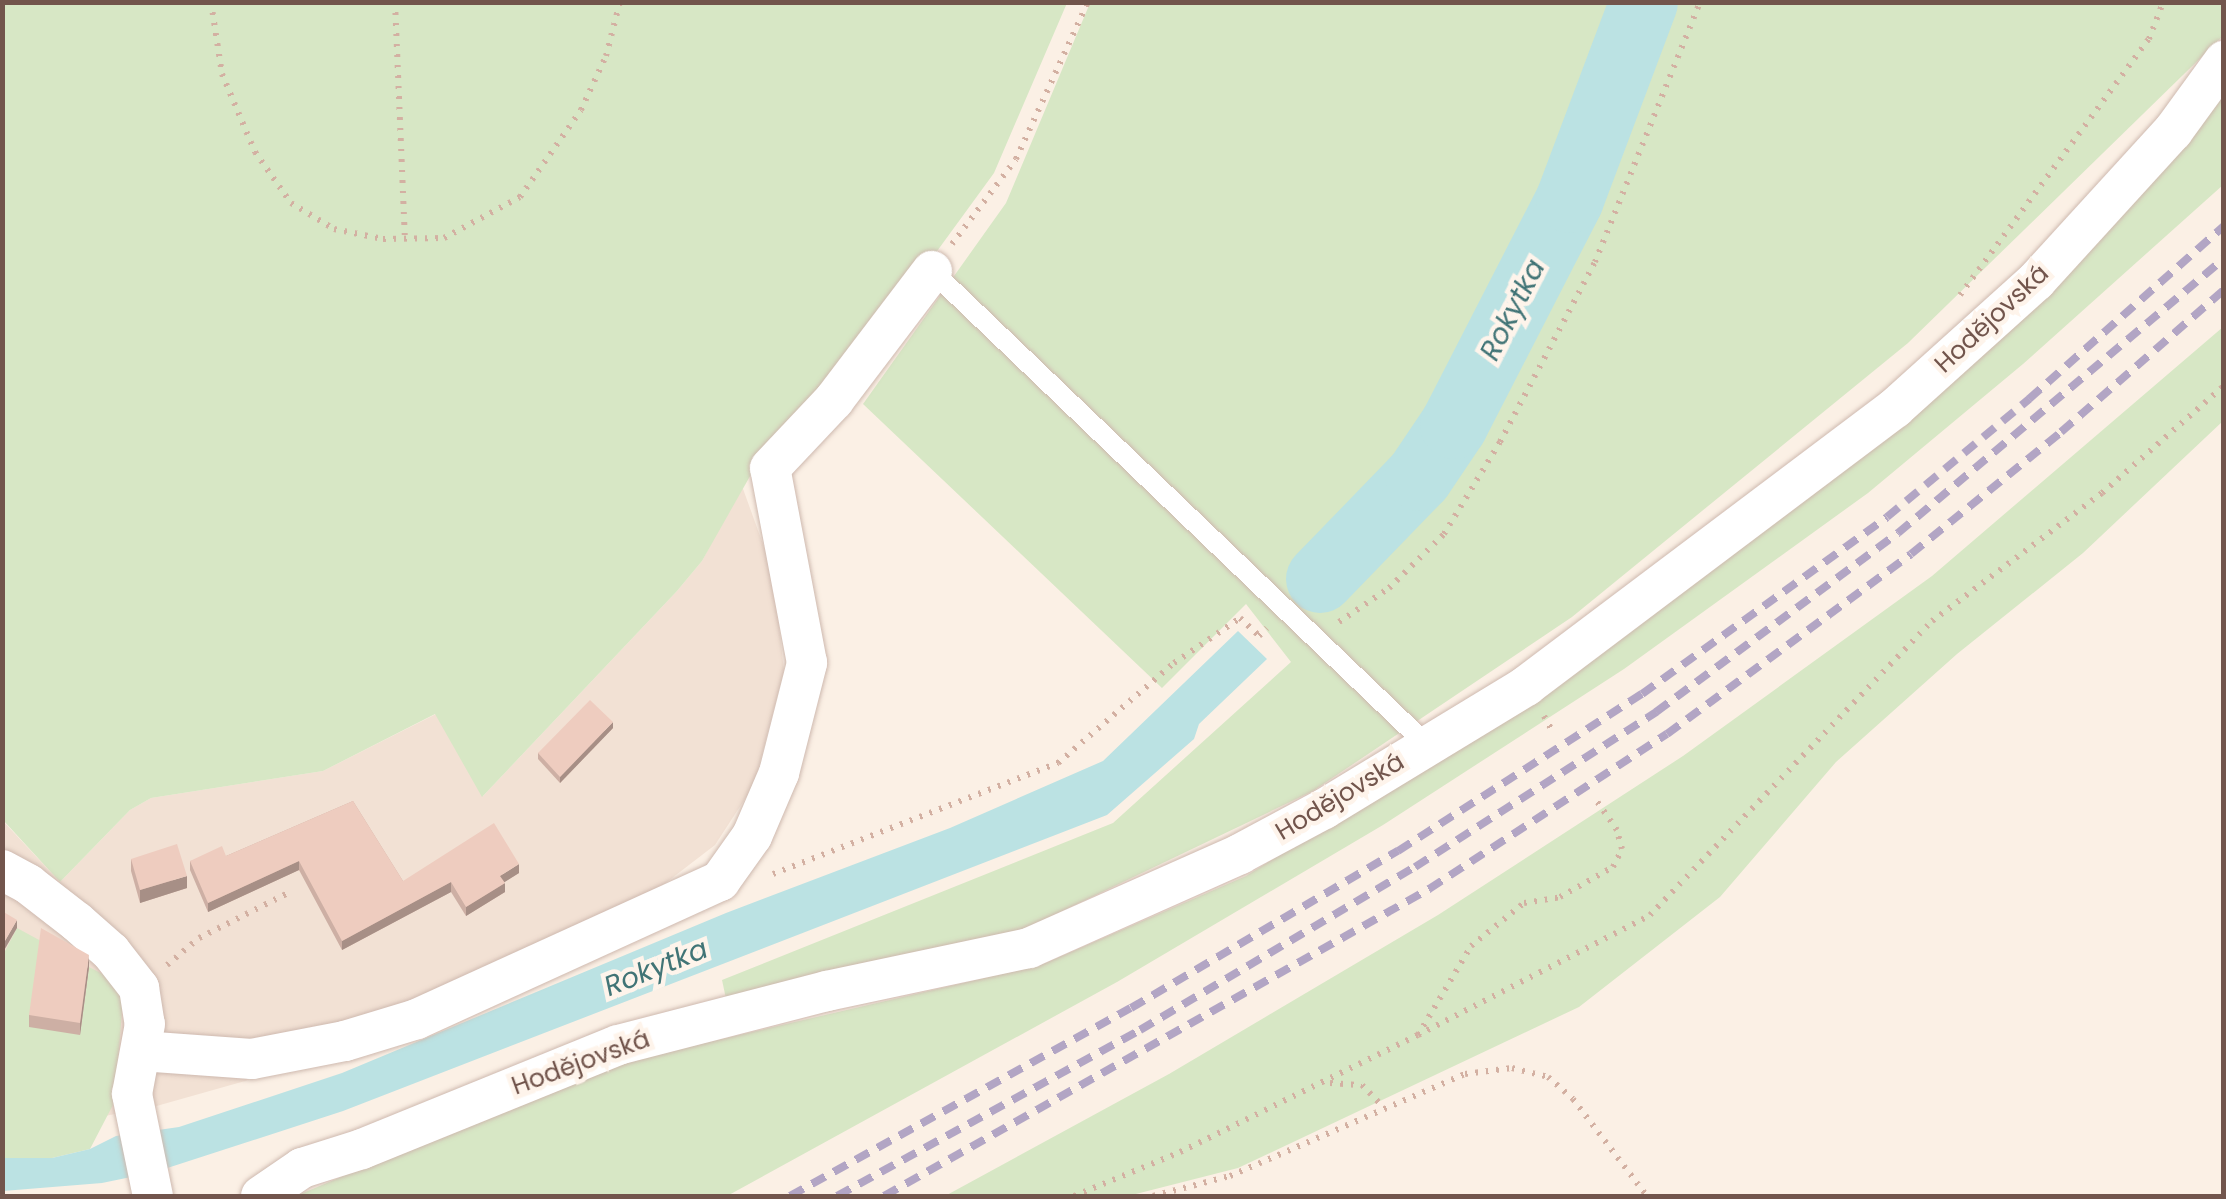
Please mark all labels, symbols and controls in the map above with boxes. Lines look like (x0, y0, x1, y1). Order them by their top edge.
water label: Rokytka (1473, 254, 1553, 366)
street label: Hodějovská (1929, 259, 2055, 379)
street label: Hodějovská (1270, 747, 1410, 847)
water label: Rokytka (599, 932, 713, 1004)
street label: Hodějovská (508, 1024, 654, 1102)

